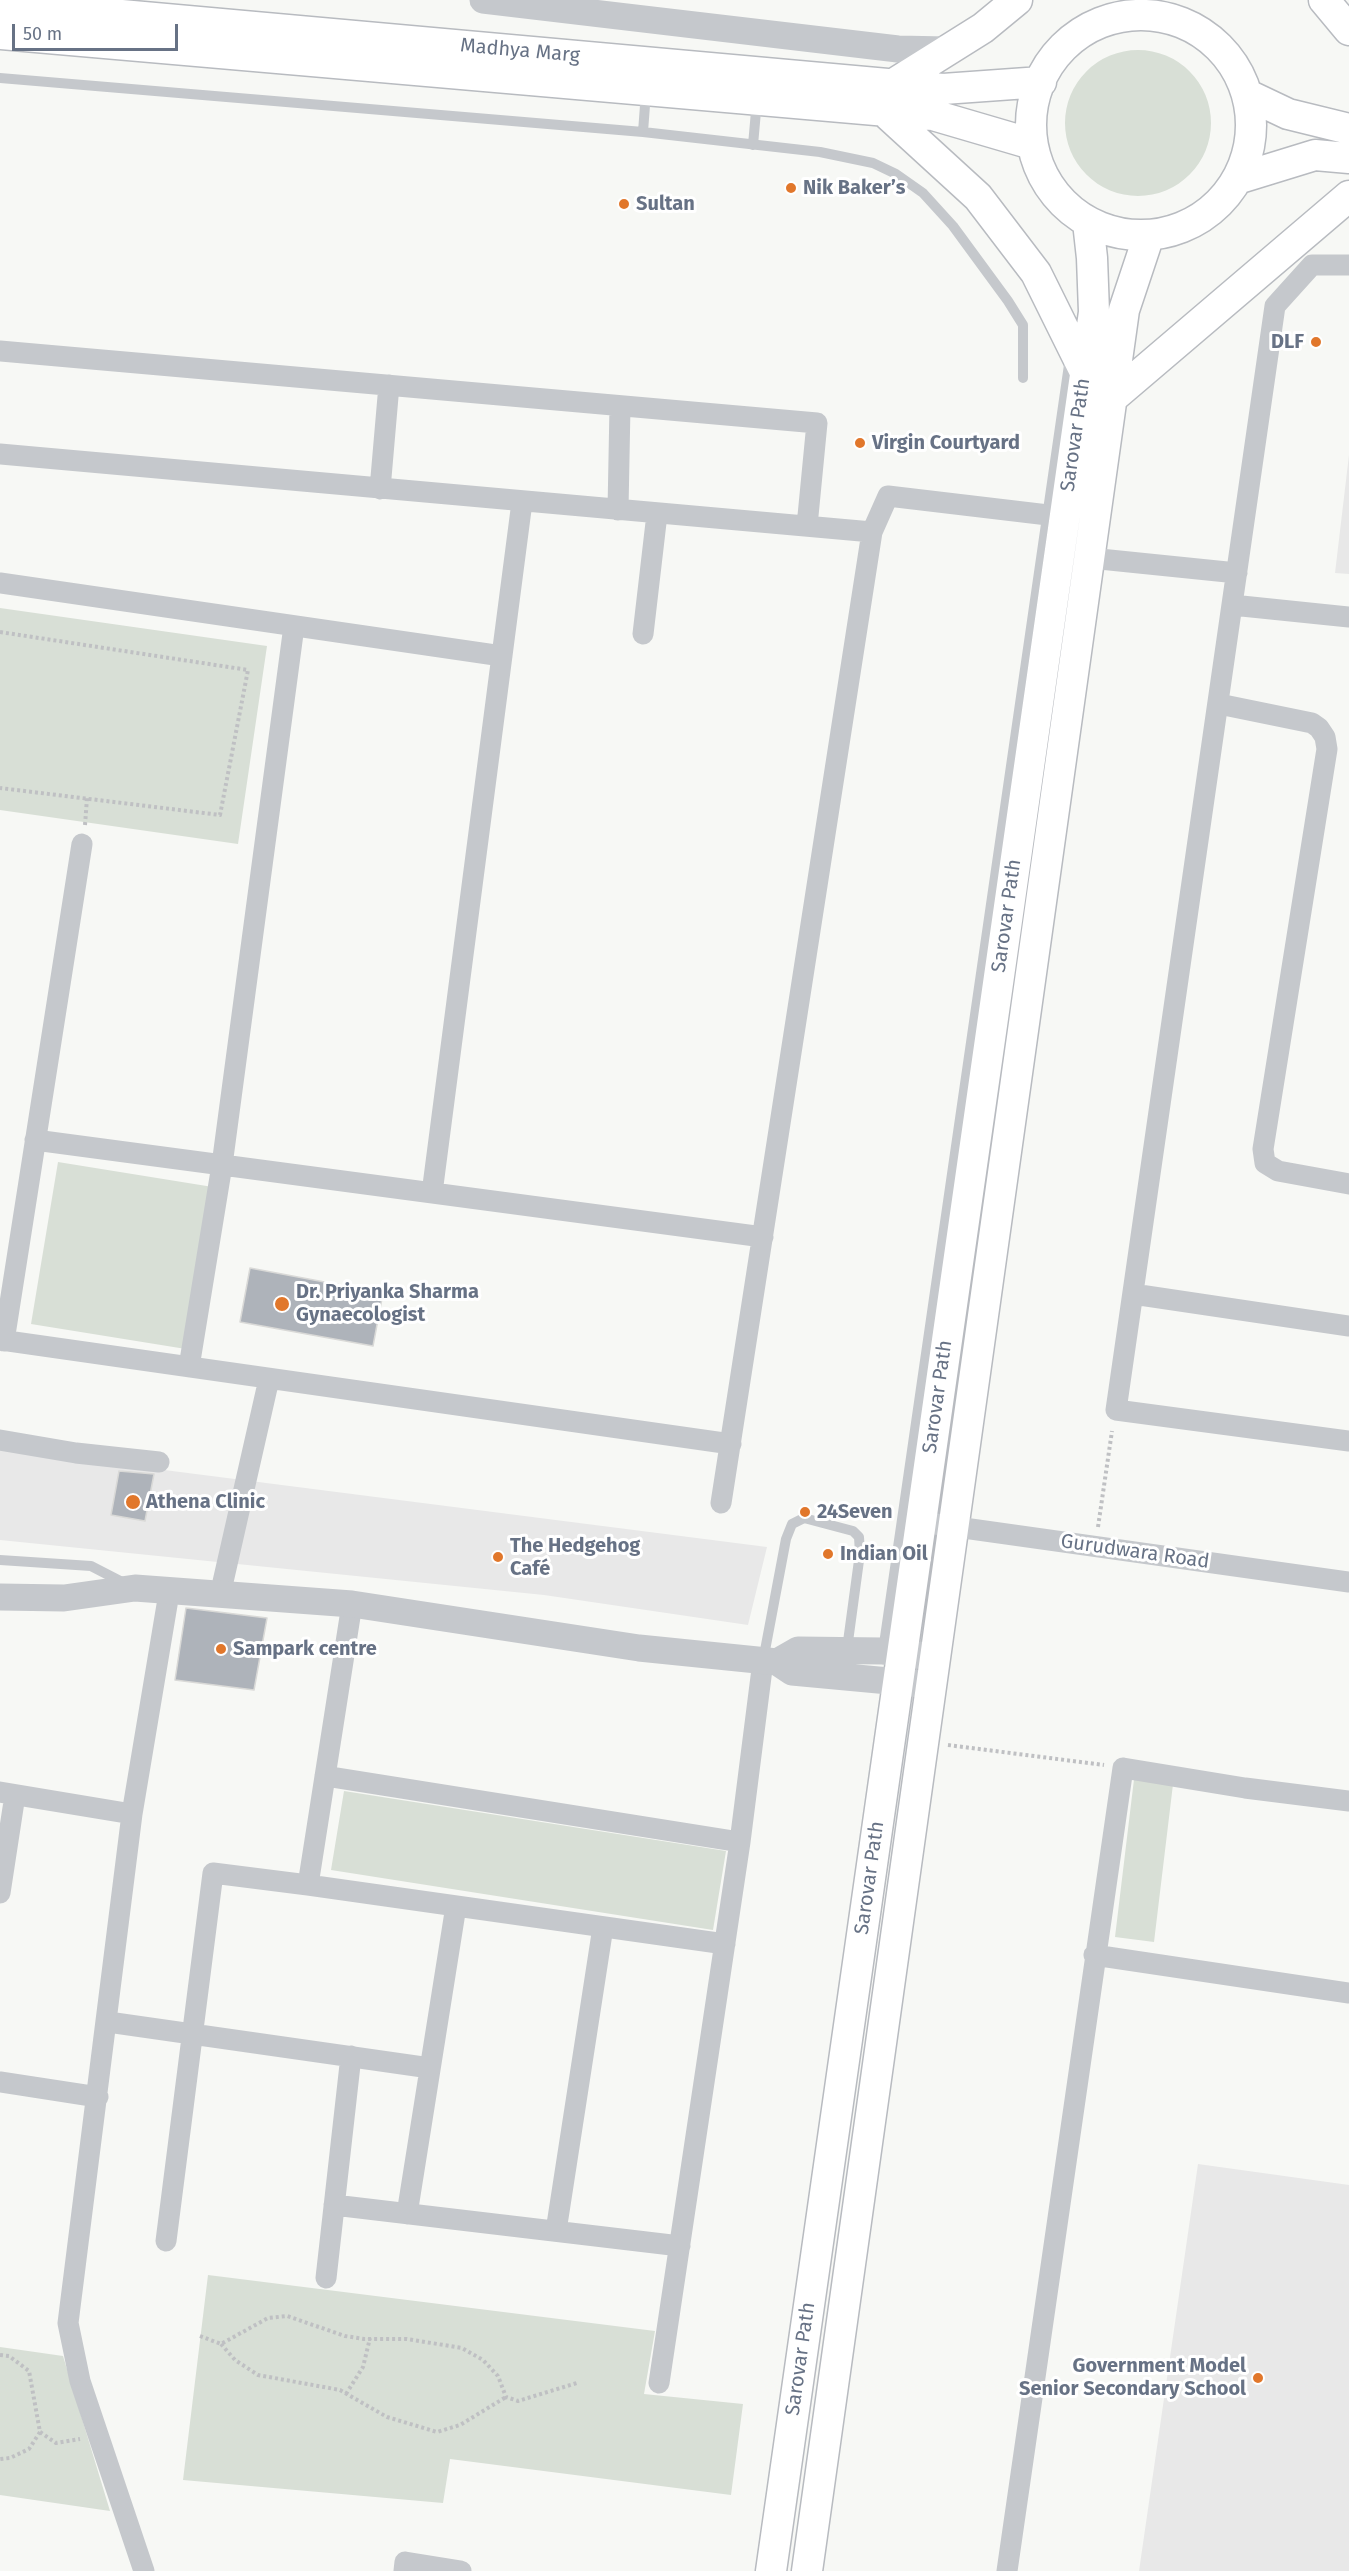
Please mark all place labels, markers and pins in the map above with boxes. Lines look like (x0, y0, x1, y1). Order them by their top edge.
place label: Nik Baker’s (803, 176, 905, 200)
marker: Nik Baker’s (784, 181, 798, 195)
place label: Sultan (636, 192, 695, 216)
marker: Sultan (617, 197, 631, 211)
place label: DLF (1271, 330, 1304, 354)
marker: DLF (1309, 335, 1323, 349)
place label: Virgin Courtyard (872, 431, 1020, 455)
marker: Virgin Courtyard (853, 436, 867, 450)
place label: Dr. Priyanka Sharma Gynaecologist (296, 1280, 479, 1327)
marker: Dr. Priyanka Sharma Gynaecologist (273, 1295, 291, 1313)
place label: Athena Clinic (146, 1490, 265, 1514)
marker: Athena Clinic (124, 1493, 142, 1511)
place label: 24Seven (817, 1500, 893, 1524)
marker: 24Seven (798, 1505, 812, 1519)
place label: The Hedgehog Café (510, 1534, 640, 1581)
place label: Indian Oil (840, 1542, 928, 1566)
marker: Indian Oil (821, 1547, 835, 1561)
marker: The Hedgehog Café (491, 1550, 505, 1564)
place label: Sampark centre (233, 1637, 377, 1661)
marker: Sampark centre (214, 1642, 228, 1656)
place label: Government Model Senior Secondary School (1019, 2354, 1246, 2401)
marker: Government Model Senior Secondary School (1251, 2371, 1265, 2385)

